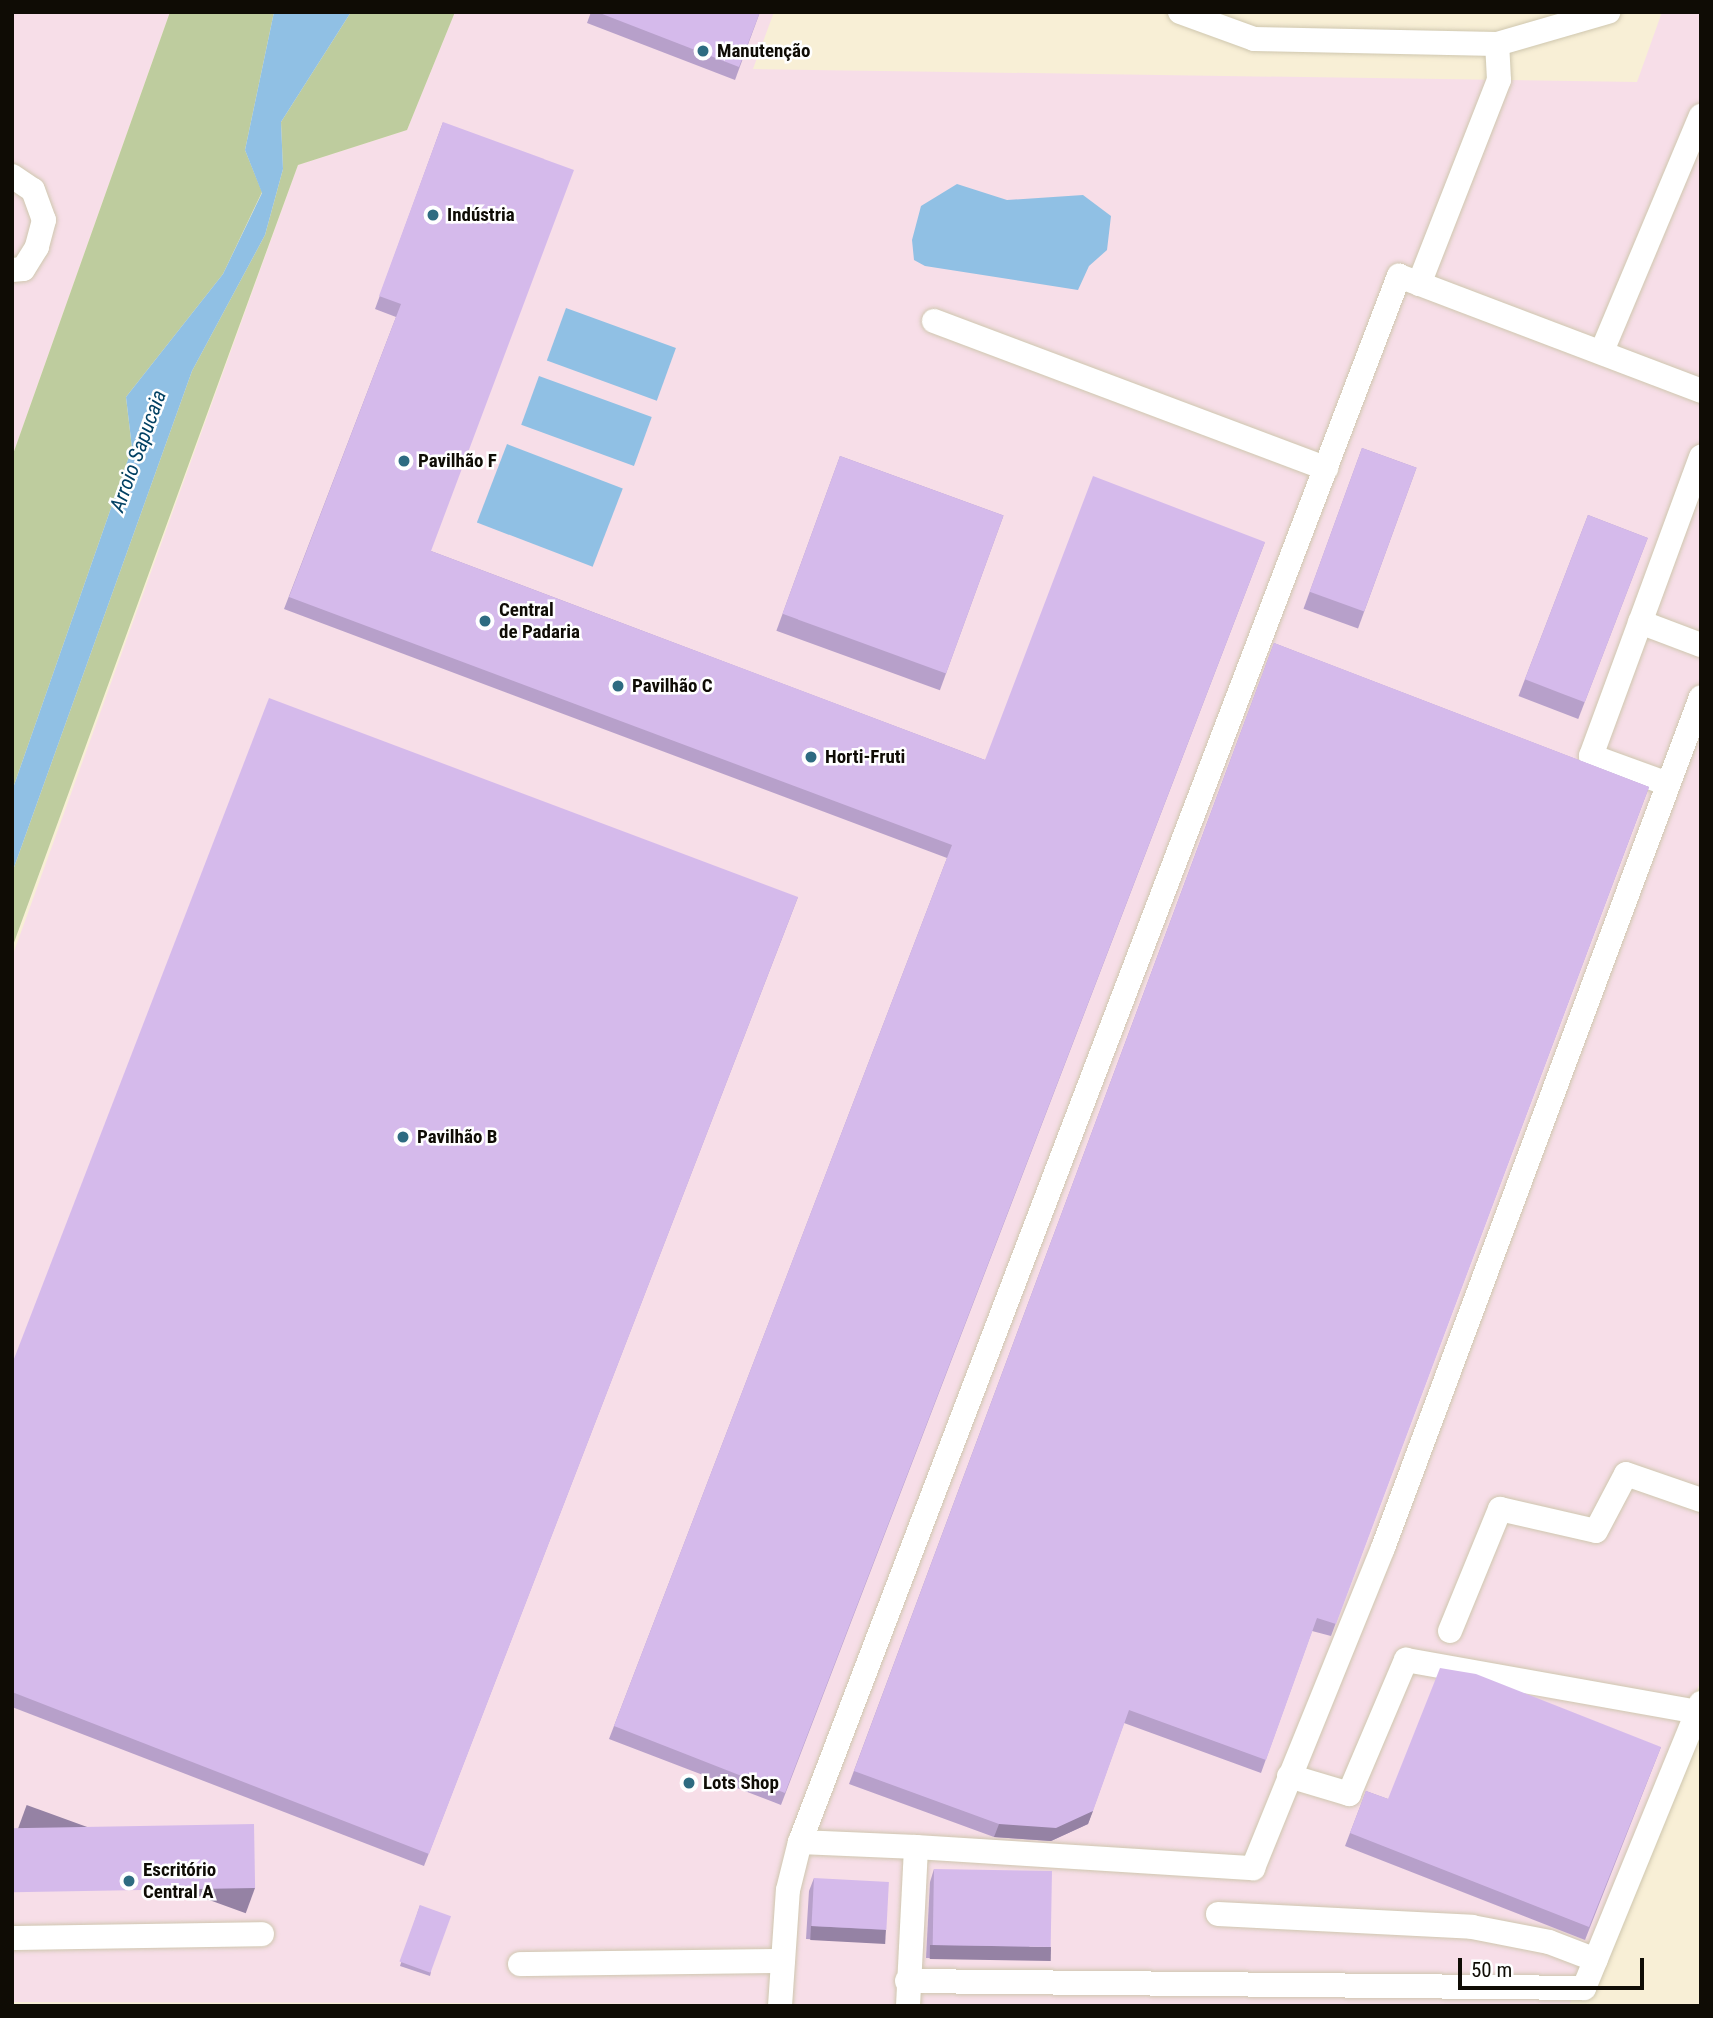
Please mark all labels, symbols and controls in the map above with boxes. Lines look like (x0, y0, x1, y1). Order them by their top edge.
place label: Manutenção (717, 40, 810, 62)
marker: Manutenção (695, 43, 711, 59)
place label: Indústria (447, 204, 515, 226)
marker: Indústria (425, 207, 441, 223)
water label: Arroio Sapucaia (104, 387, 172, 515)
place label: Pavilhão F (418, 450, 497, 472)
marker: Pavilhão F (396, 453, 412, 469)
place label: Central de Padaria (499, 599, 580, 643)
marker: Central de Padaria (477, 613, 493, 629)
place label: Pavilhão C (632, 675, 713, 697)
marker: Pavilhão C (610, 678, 626, 694)
place label: Horti-Fruti (825, 746, 905, 768)
marker: Horti-Fruti (803, 749, 819, 765)
place label: Pavilhão B (417, 1126, 497, 1148)
marker: Pavilhão B (395, 1129, 411, 1145)
place label: Lots Shop (703, 1772, 779, 1794)
marker: Lots Shop (681, 1775, 697, 1791)
place label: Escritório Central A (143, 1859, 216, 1903)
marker: Escritório Central A (121, 1873, 137, 1889)
scale bar (1461, 1944, 1646, 1988)
text: 50 m (1471, 1958, 1512, 1982)

